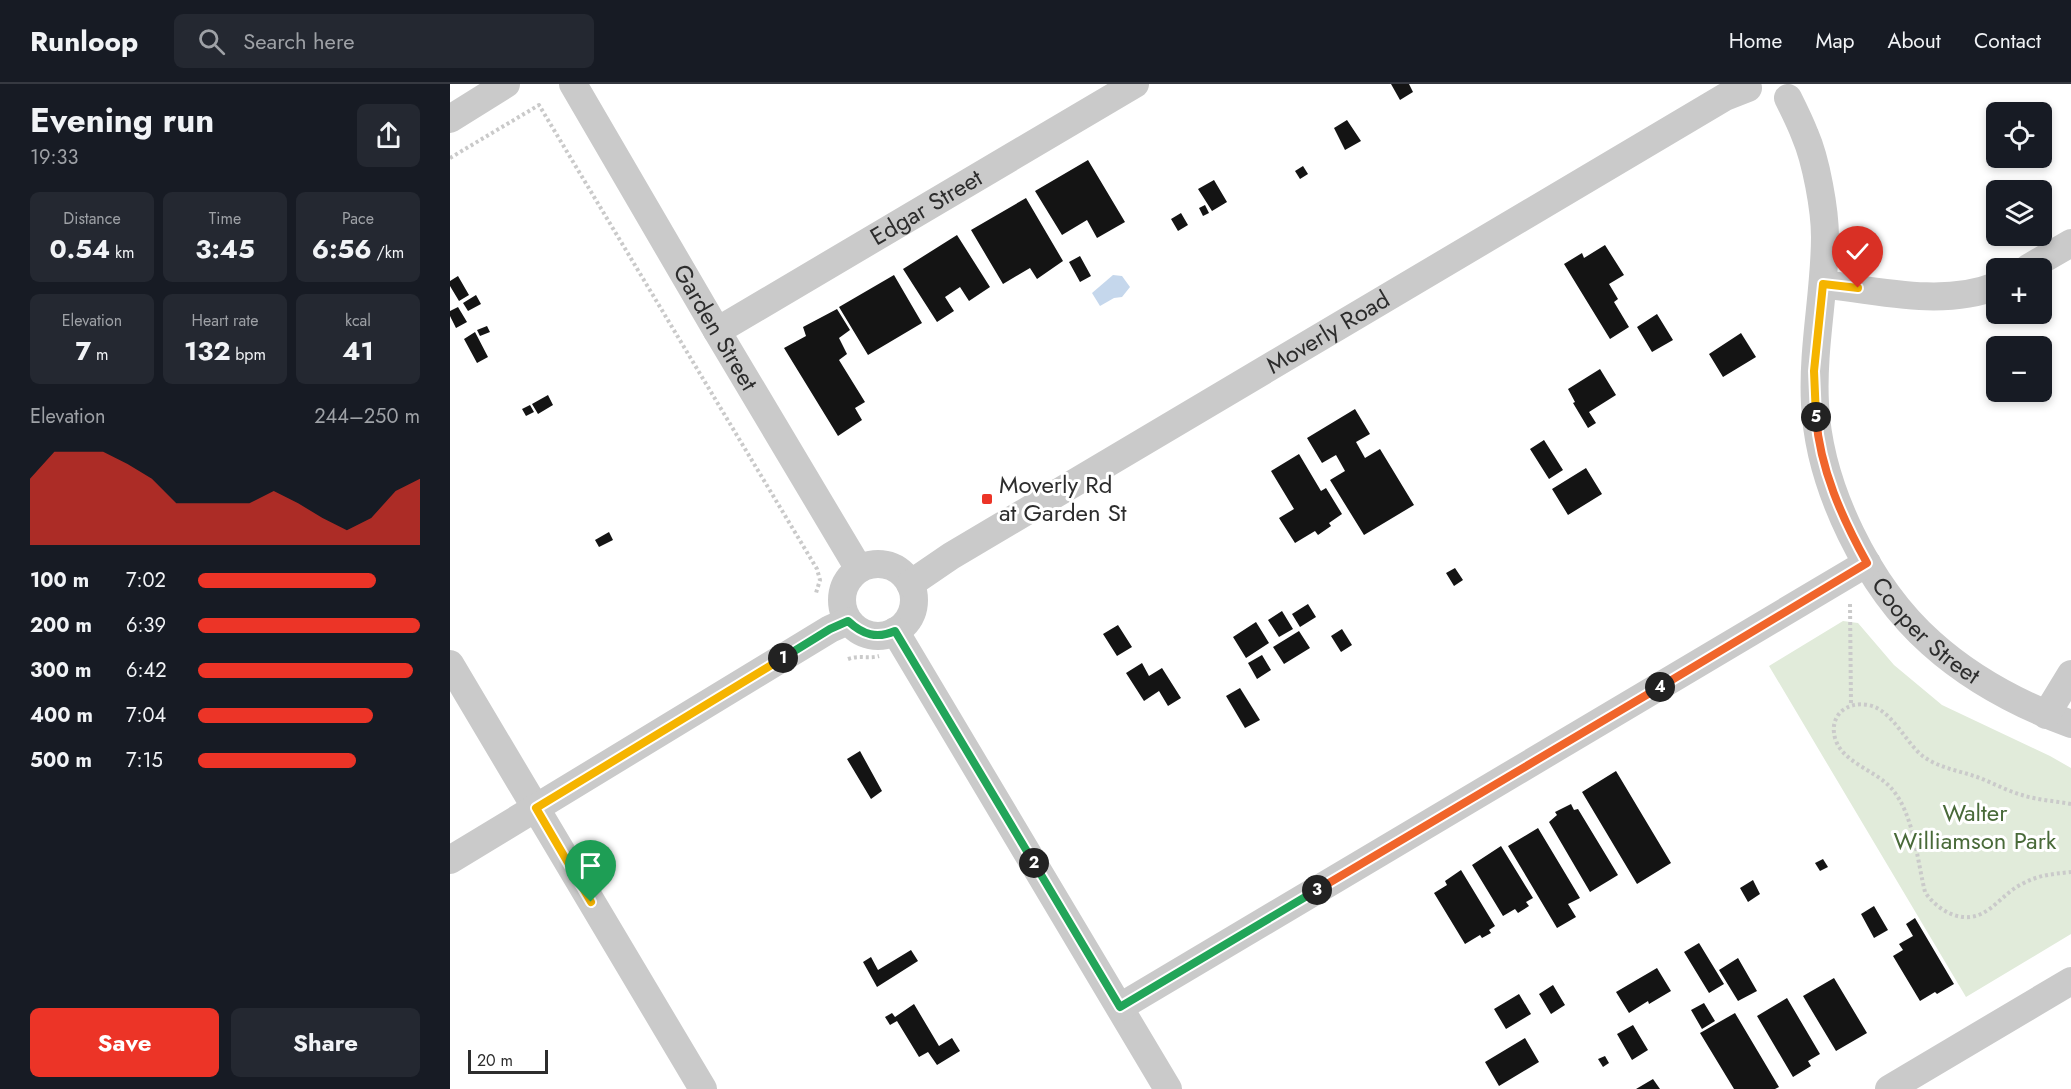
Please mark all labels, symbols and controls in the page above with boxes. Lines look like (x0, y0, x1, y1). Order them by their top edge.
search box (174, 14, 594, 68)
text: Runloop (30, 21, 138, 62)
icon: search (195, 25, 228, 58)
text: Search here (243, 25, 354, 57)
text: Home (1729, 26, 1782, 56)
text: Map (1815, 26, 1855, 56)
text: About (1888, 26, 1941, 56)
text: Contact (1974, 26, 2041, 56)
text: Evening run (30, 97, 214, 144)
map controls (1986, 102, 2052, 402)
button: locate (1986, 102, 2052, 168)
button: share (357, 104, 420, 167)
text: 19:33 (30, 143, 78, 172)
street label: Edgar Street (863, 160, 989, 254)
button: layers (1986, 180, 2052, 246)
text: Distance (63, 207, 121, 230)
text: Time (209, 207, 241, 230)
text: Pace (342, 207, 374, 230)
pin (1832, 226, 1883, 288)
text: 0.54 (50, 230, 110, 268)
text: 3:45 (195, 230, 255, 268)
text: 6:56 (312, 230, 372, 268)
icon: check (1841, 235, 1874, 268)
text: km (110, 241, 134, 264)
text: /km (372, 241, 404, 264)
street label: Garden Street (665, 257, 767, 397)
button: + (1986, 258, 2052, 324)
street label: Moverly Road (1259, 282, 1396, 382)
text: Elevation (62, 309, 122, 332)
text: Heart rate (192, 309, 258, 332)
text: kcal (345, 309, 371, 332)
text: 7 (76, 332, 91, 370)
text: 132 (184, 332, 230, 370)
text: 41 (342, 332, 374, 370)
button: − (1986, 336, 2052, 402)
text: m (91, 343, 108, 366)
text: bpm (230, 343, 266, 366)
text: Elevation (30, 402, 105, 431)
text: 244–250 m (314, 402, 420, 431)
pin: 5 (1801, 402, 1831, 432)
text: 5 (1811, 405, 1821, 428)
place label: Moverly Rd at Garden St (999, 467, 1127, 530)
marker: Moverly Rd at Garden St (980, 492, 994, 506)
text: 100 m (30, 566, 89, 595)
text: 7:02 (126, 566, 166, 595)
street label: Cooper Street (1863, 570, 1987, 693)
text: 200 m (30, 611, 92, 640)
text: 6:39 (126, 611, 166, 640)
pin: 1 (768, 643, 798, 673)
text: 1 (779, 646, 787, 669)
text: 300 m (30, 656, 91, 685)
text: 6:42 (126, 656, 167, 685)
pin: 4 (1645, 672, 1675, 702)
text: 4 (1654, 675, 1666, 698)
text: 400 m (30, 701, 93, 730)
text: 7:04 (126, 701, 166, 730)
text: 500 m (30, 746, 92, 775)
text: 7:15 (126, 746, 163, 775)
park label: Walter Williamson Park (1894, 795, 2057, 858)
pin (565, 840, 616, 902)
pin: 2 (1019, 848, 1049, 878)
icon: arrive (574, 849, 607, 882)
text: 2 (1029, 851, 1039, 874)
pin: 3 (1302, 875, 1332, 905)
text: 3 (1312, 878, 1322, 901)
button: Save (30, 1008, 219, 1077)
button: Share (231, 1008, 420, 1077)
scale bar (468, 1047, 548, 1074)
text: 20 m (477, 1049, 513, 1072)

